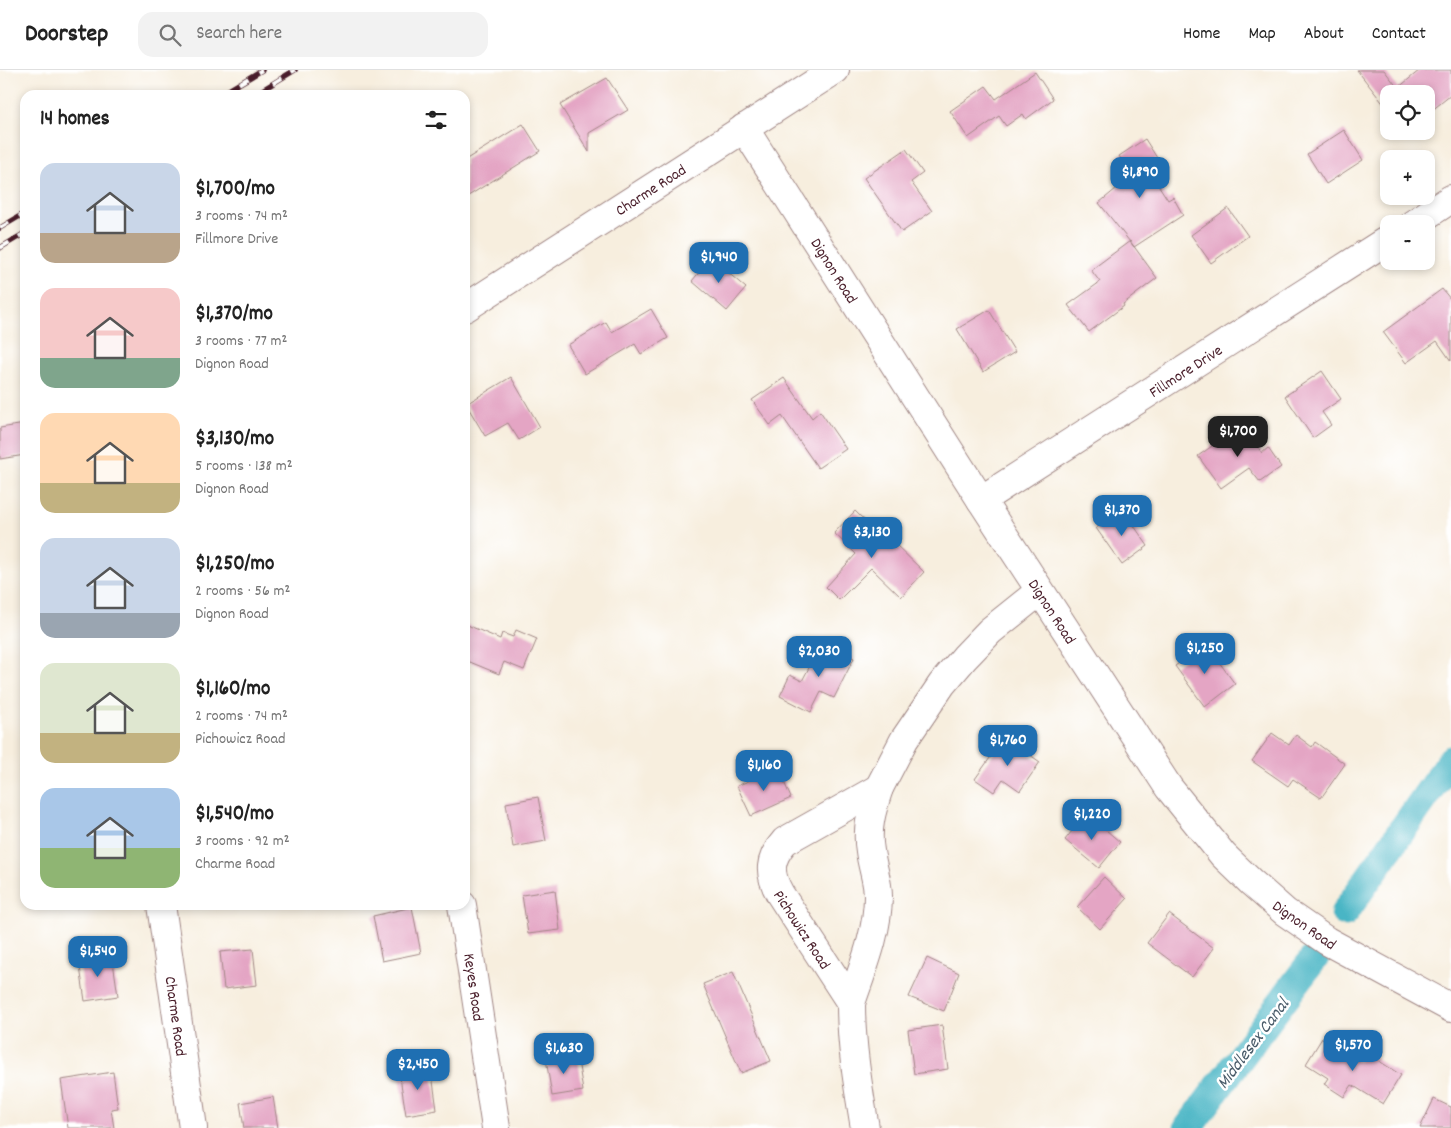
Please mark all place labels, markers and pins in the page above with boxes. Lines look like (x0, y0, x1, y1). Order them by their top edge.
pin: $1,890 (1099, 156, 1181, 199)
pin: $1,940 (678, 242, 760, 284)
pin: $1,700 (1197, 416, 1279, 458)
pin: $1,370 (1081, 494, 1163, 537)
pin: $3,130 (831, 516, 913, 559)
pin: $1,250 (1164, 632, 1246, 675)
pin: $2,030 (778, 636, 860, 678)
pin: $1,760 (967, 724, 1049, 767)
pin: $1,160 (723, 750, 805, 792)
pin: $1,220 (1051, 798, 1133, 841)
pin: $1,540 (57, 936, 139, 978)
pin: $1,570 (1312, 1030, 1394, 1072)
pin: $1,630 (523, 1032, 605, 1075)
pin: $2,450 (377, 1048, 459, 1091)

